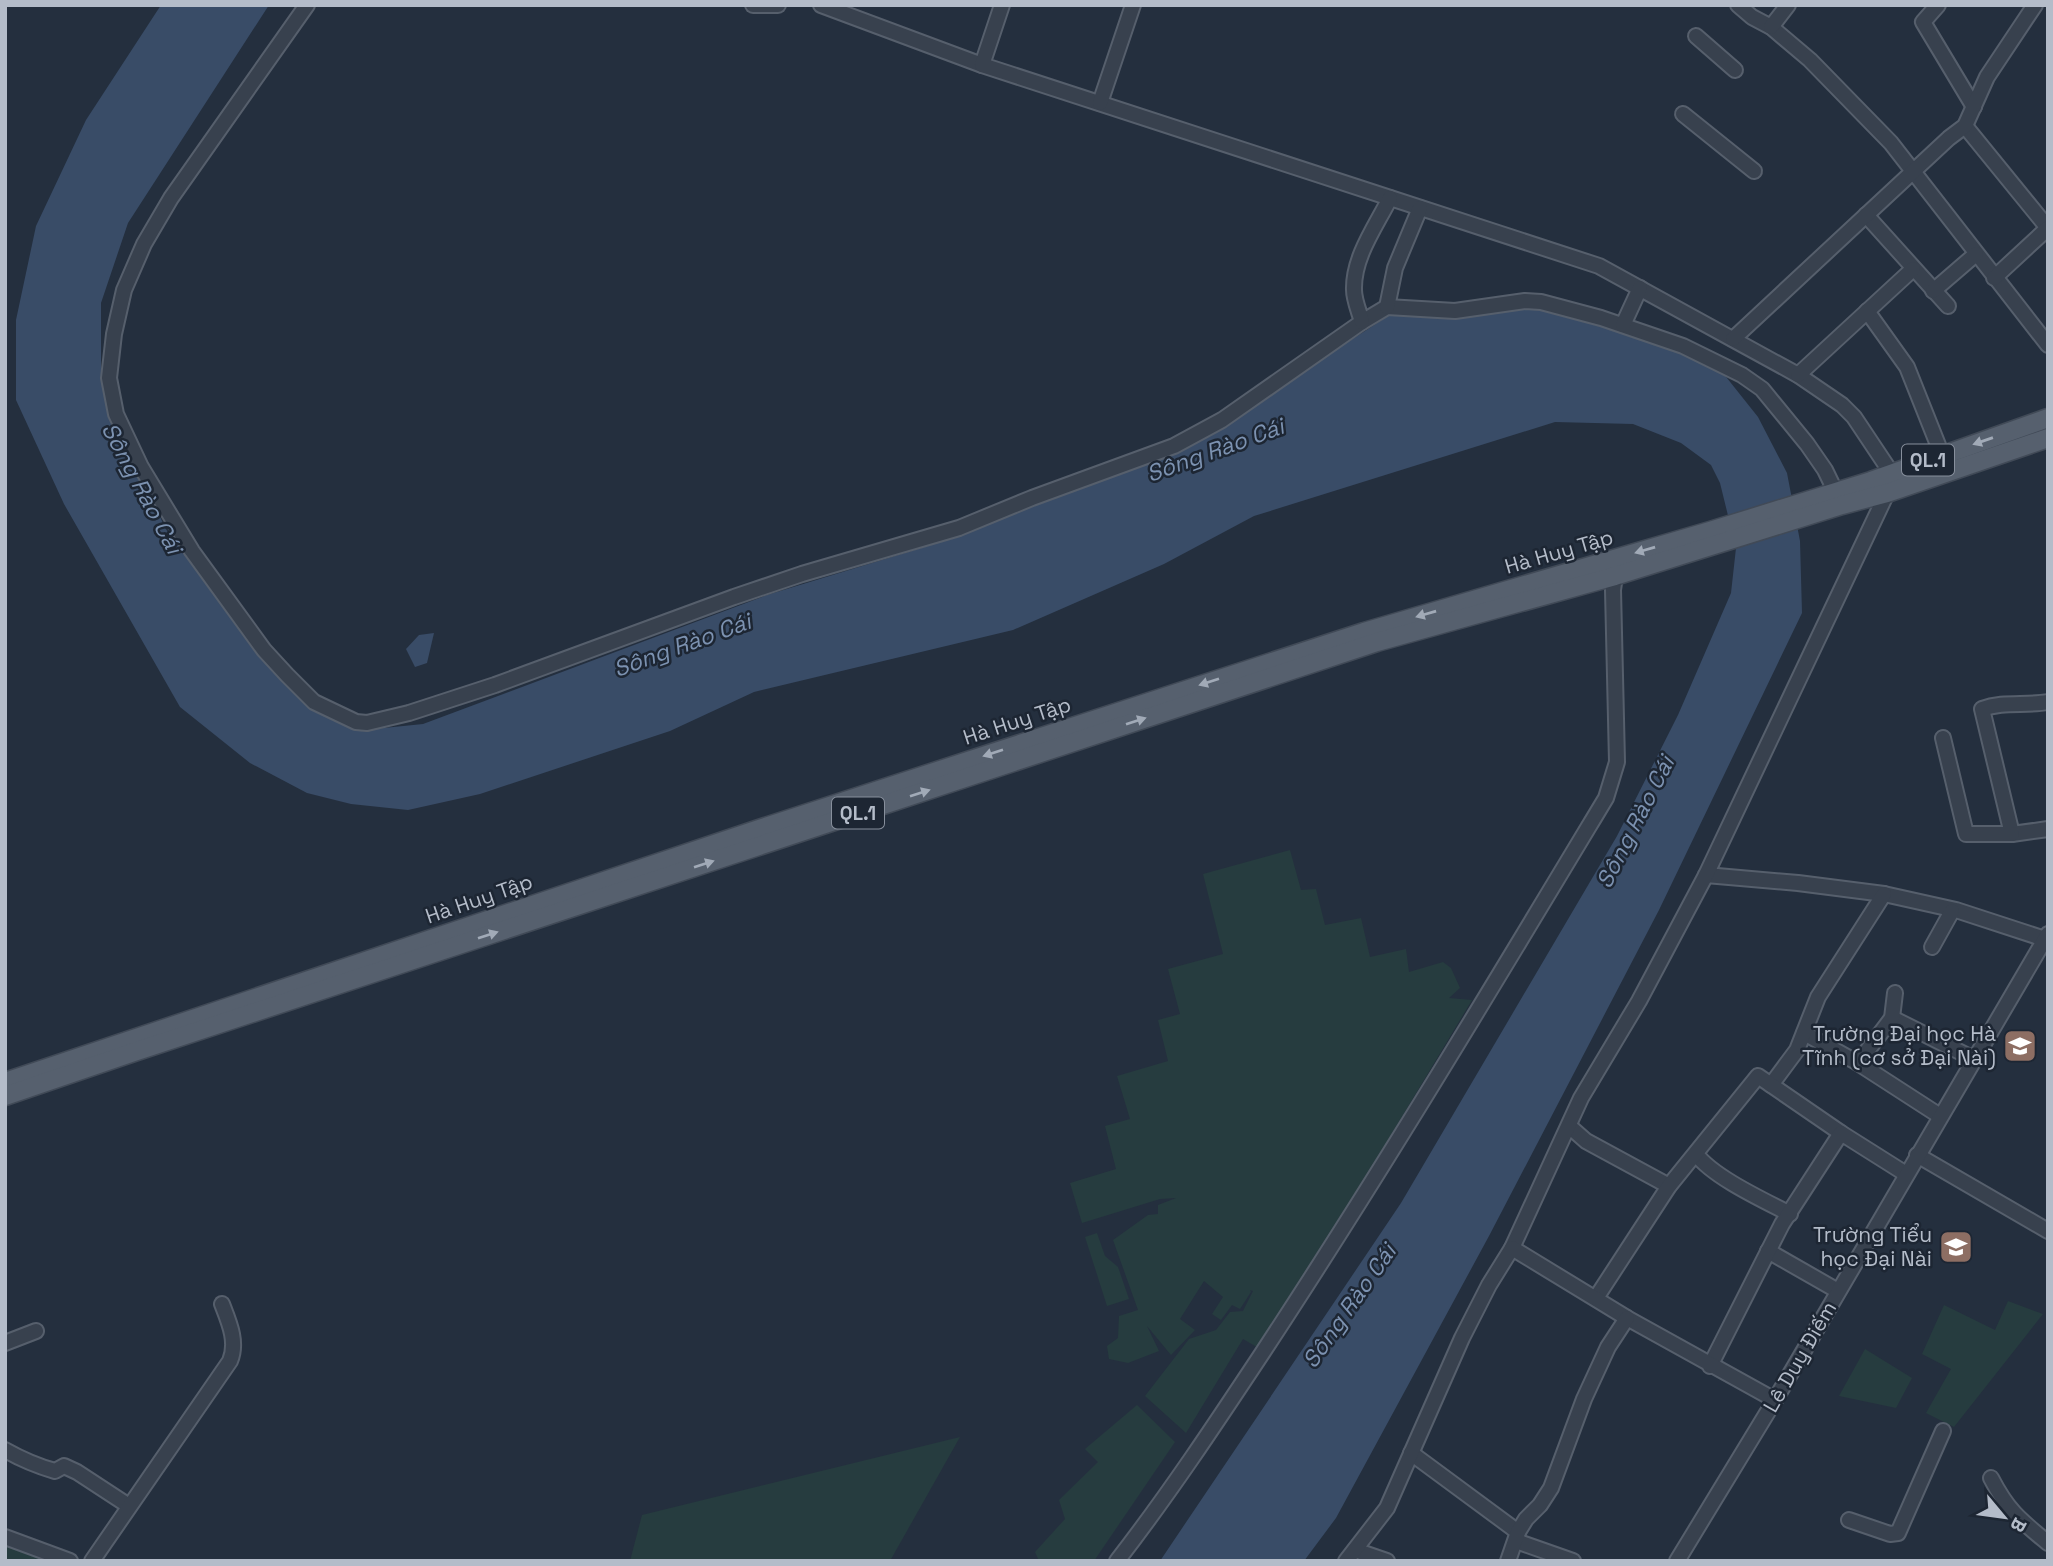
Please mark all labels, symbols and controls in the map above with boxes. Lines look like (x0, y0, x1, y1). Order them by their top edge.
water label: Sông Rào Cái (1142, 410, 1290, 489)
water label: Sông Rào Cái (95, 417, 190, 561)
one-way arrow (1973, 436, 1994, 447)
road number: QL.1 (1902, 444, 1954, 475)
street label: Hà Huy Tập (1501, 523, 1616, 580)
one-way arrow (1634, 546, 1655, 556)
water label: Sông Rào Cái (609, 605, 757, 684)
one-way arrow (1416, 609, 1437, 619)
one-way arrow (1199, 677, 1220, 688)
street label: Hà Huy Tập (960, 690, 1074, 751)
one-way arrow (1126, 716, 1147, 726)
one-way arrow (983, 748, 1004, 759)
water label: Sông Rào Cái (1589, 749, 1682, 893)
one-way arrow (910, 787, 931, 797)
road number: QL.1 (832, 798, 884, 828)
one-way arrow (694, 858, 715, 869)
street label: Hà Huy Tập (422, 868, 536, 929)
one-way arrow (478, 929, 499, 940)
place label: Trường Đại học Hà Tĩnh (cơ sở Đại Nài) (1802, 1020, 1996, 1071)
school or university icon: Trường Đại học Hà Tĩnh (cơ sở Đại Nài) (2001, 1027, 2039, 1065)
place label: Trường Tiểu học Đại Nài (1813, 1221, 1932, 1272)
school or university icon: Trường Tiểu học Đại Nài (1937, 1228, 1975, 1266)
water label: Sông Rào Cái (1295, 1236, 1404, 1374)
street label: Lê Duy Điếm (1757, 1296, 1842, 1417)
north arrow (1969, 1482, 2039, 1552)
text: B (2004, 1513, 2032, 1537)

